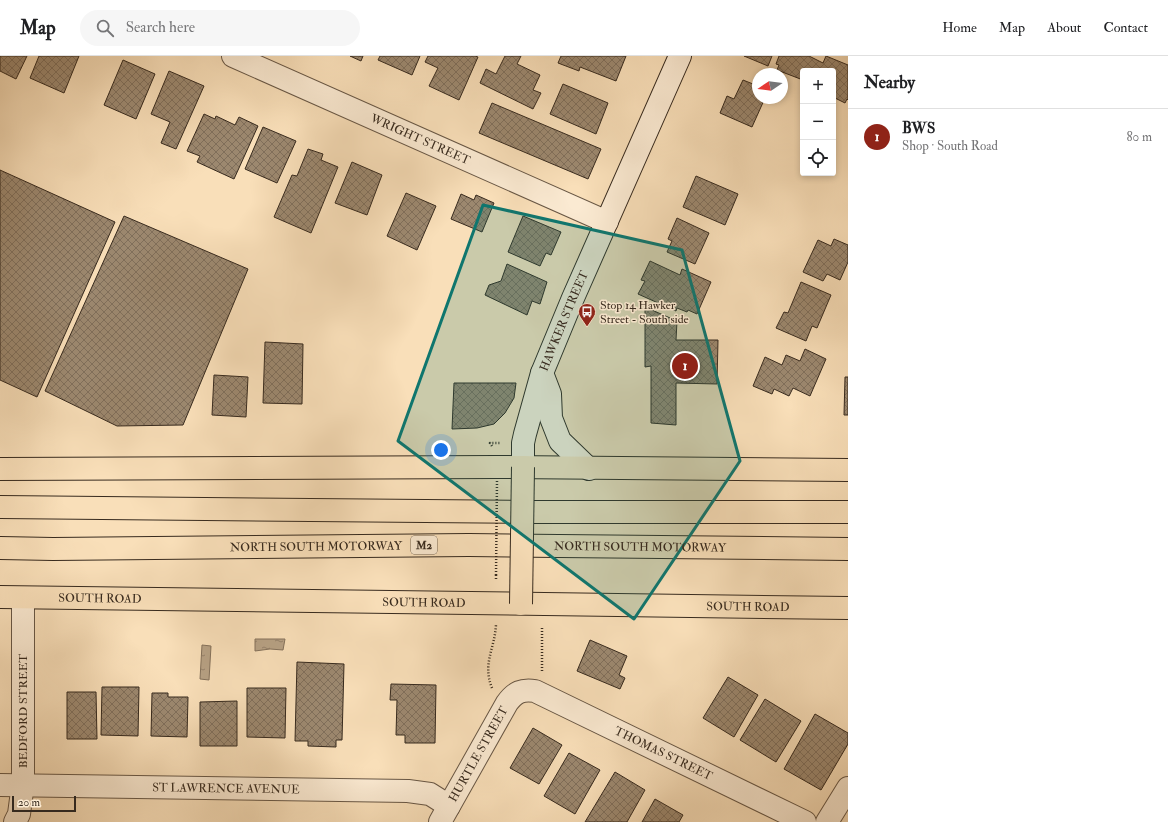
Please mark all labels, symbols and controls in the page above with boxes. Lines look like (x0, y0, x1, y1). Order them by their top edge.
search box (80, 10, 360, 46)
text: Map (20, 16, 56, 40)
icon: search (94, 17, 116, 39)
text: Search here (126, 18, 195, 37)
text: Home (942, 19, 977, 36)
text: Map (999, 19, 1025, 36)
text: About (1047, 19, 1081, 36)
text: Contact (1103, 19, 1148, 36)
north arrow (752, 68, 788, 104)
map controls (800, 68, 836, 176)
button: + (800, 68, 836, 104)
text: Nearby (864, 72, 915, 93)
button: − (800, 104, 836, 140)
street label: WRIGHT STREET (367, 111, 472, 168)
text: BWS (902, 119, 935, 138)
text: 1 (875, 129, 879, 145)
text: 80 m (1126, 129, 1152, 145)
text: Shop · South Road (902, 138, 998, 154)
button: locate (800, 140, 836, 176)
street label: HAWKER STREET (537, 268, 592, 374)
place label: Stop 14 Hawker Street - South side (600, 298, 689, 327)
bus stop icon: Stop 14 Hawker Street - South side (577, 302, 597, 327)
pin: 1 (672, 351, 698, 381)
your location (431, 440, 451, 460)
road number: M2 (411, 536, 437, 554)
street label: NORTH SOUTH MOTORWAY (230, 539, 403, 555)
street label: NORTH SOUTH MOTORWAY (554, 539, 727, 556)
street label: SOUTH ROAD (58, 591, 142, 607)
street label: SOUTH ROAD (382, 595, 466, 611)
street label: SOUTH ROAD (706, 599, 790, 615)
street label: BEDFORD STREET (16, 654, 31, 768)
street label: HURTLE STREET (446, 704, 512, 805)
street label: THOMAS STREET (612, 724, 715, 784)
street label: ST LAWRENCE AVENUE (152, 780, 300, 797)
scale bar (12, 794, 76, 813)
text: 20 m (18, 796, 40, 809)

